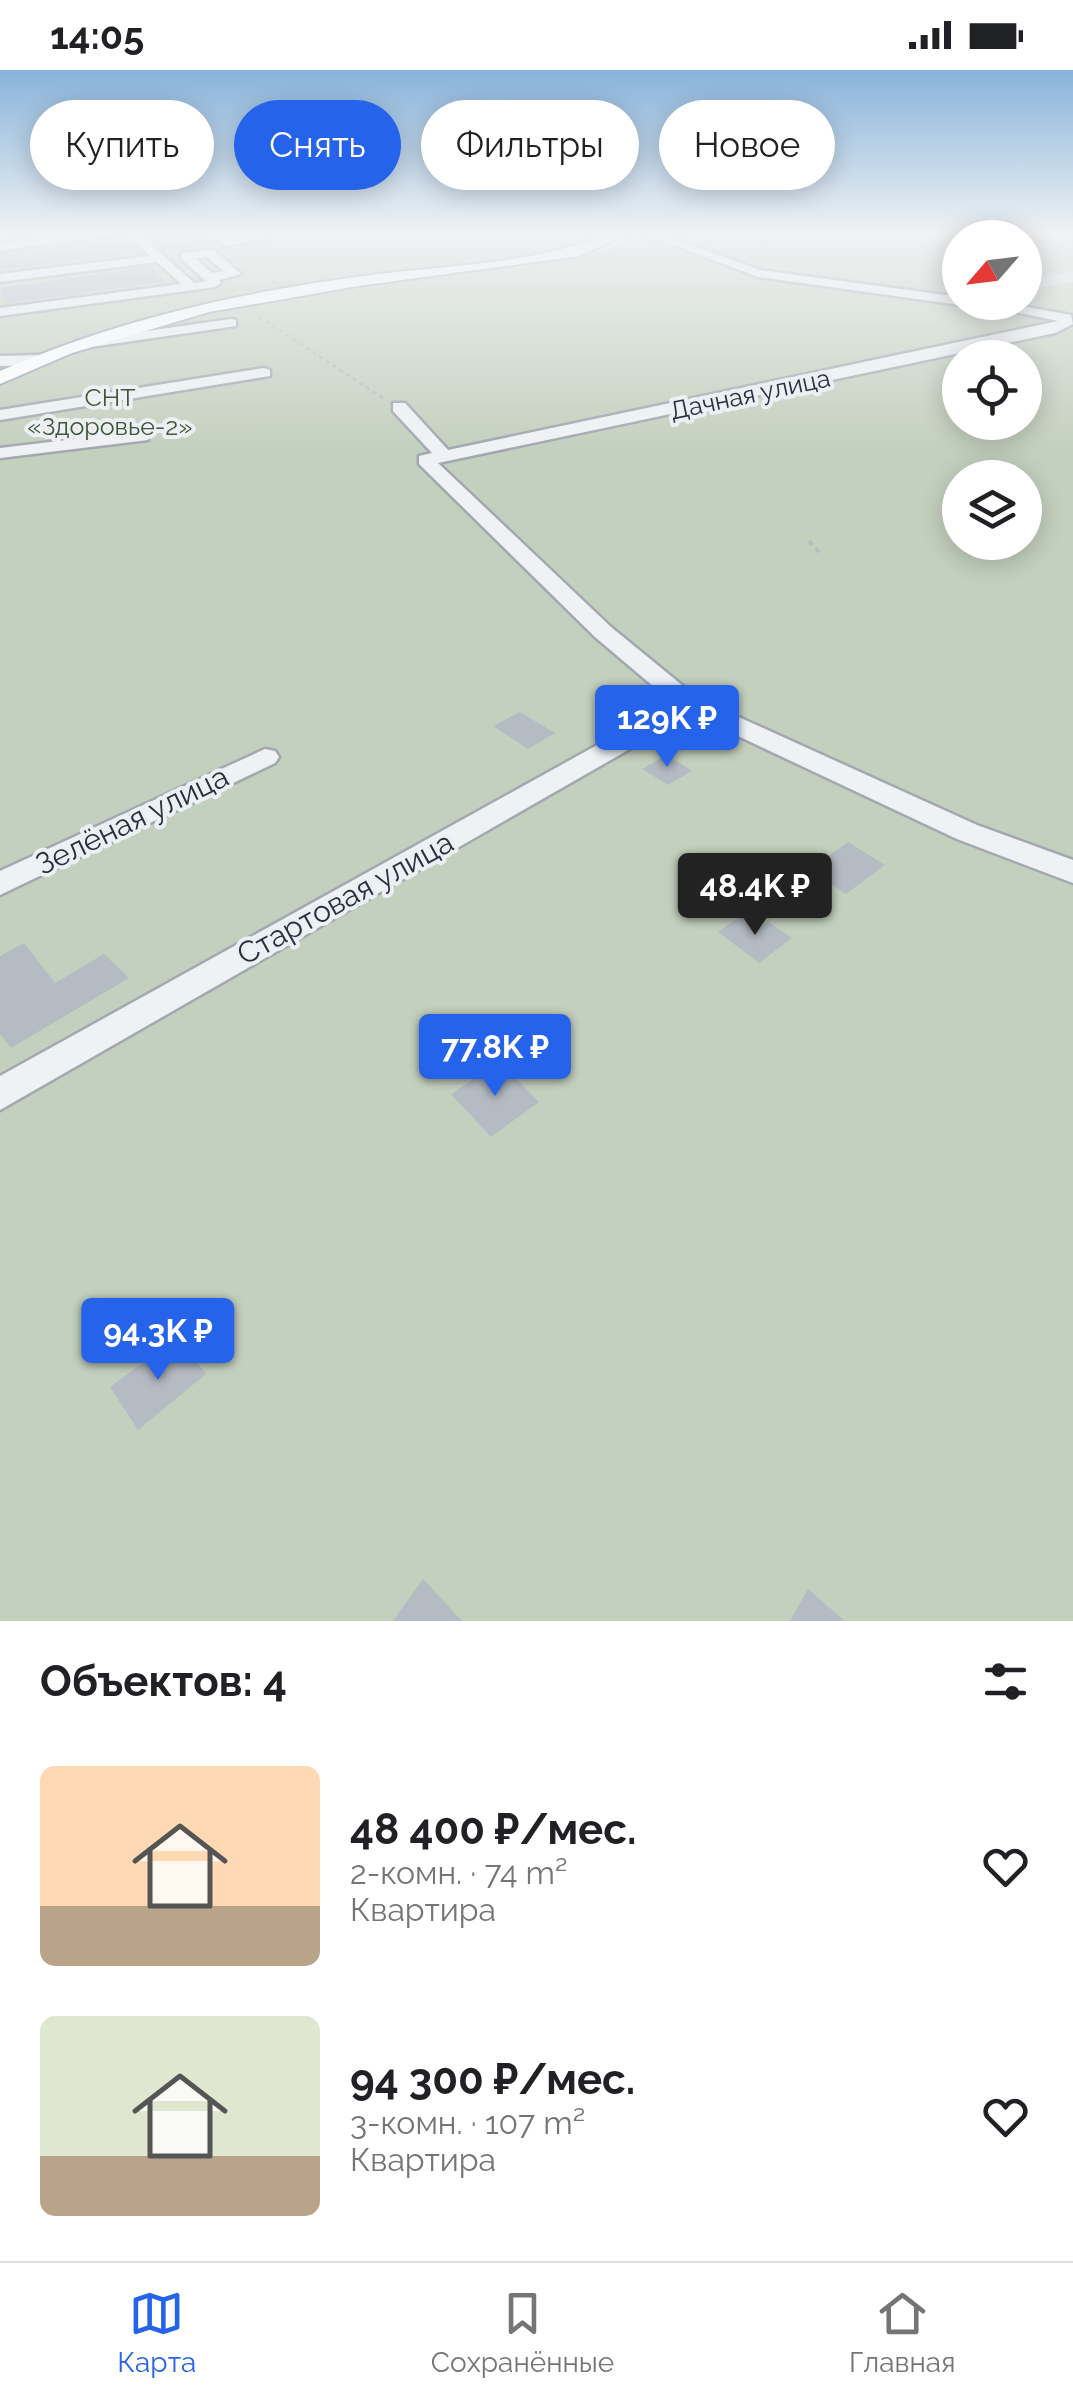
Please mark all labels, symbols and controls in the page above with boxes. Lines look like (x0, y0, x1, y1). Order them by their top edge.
text: 14:05 (50, 13, 144, 58)
chip: Купить (30, 100, 214, 190)
chip: Снять (234, 100, 401, 190)
chip: Фильтры (421, 100, 639, 190)
chip: Новое (659, 100, 835, 190)
north arrow (942, 220, 1042, 320)
map controls (942, 220, 1042, 560)
button: locate (942, 340, 1042, 440)
street label: Дачная улица (667, 362, 833, 426)
park label: СНТ «Здоровье-2» (27, 382, 193, 441)
button: layers (942, 460, 1042, 560)
pin: 129K ₽ (586, 685, 748, 770)
text: 129K ₽ (617, 699, 717, 736)
street label: Зелёная улица (30, 758, 234, 882)
street label: Стартовая улица (231, 824, 459, 972)
pin: 48.4K ₽ (663, 853, 847, 938)
text: 48.4K ₽ (700, 867, 810, 904)
pin: 77.8K ₽ (403, 1014, 587, 1099)
text: 77.8K ₽ (441, 1028, 549, 1065)
pin: 94.3K ₽ (66, 1298, 250, 1383)
text: 94.3K ₽ (103, 1312, 213, 1349)
icon: filters (978, 1654, 1033, 1709)
text: Объектов: 4 (40, 1657, 287, 1706)
text: 48 400 ₽/мес. (350, 1805, 636, 1854)
icon: home (120, 1806, 240, 1926)
icon: heart (978, 1839, 1033, 1894)
text: 2-комн. · 74 m² (350, 1854, 567, 1891)
text: Квартира (350, 1891, 496, 1928)
text: 94 300 ₽/мес. (350, 2055, 635, 2104)
icon: home (120, 2056, 240, 2176)
icon: heart (978, 2089, 1033, 2144)
text: 3-комн. · 107 m² (350, 2104, 585, 2141)
text: Квартира (350, 2141, 496, 2178)
tab: Карта (117, 2286, 196, 2379)
tab: Сохранённые (431, 2286, 614, 2379)
tab: Главная (849, 2286, 956, 2379)

